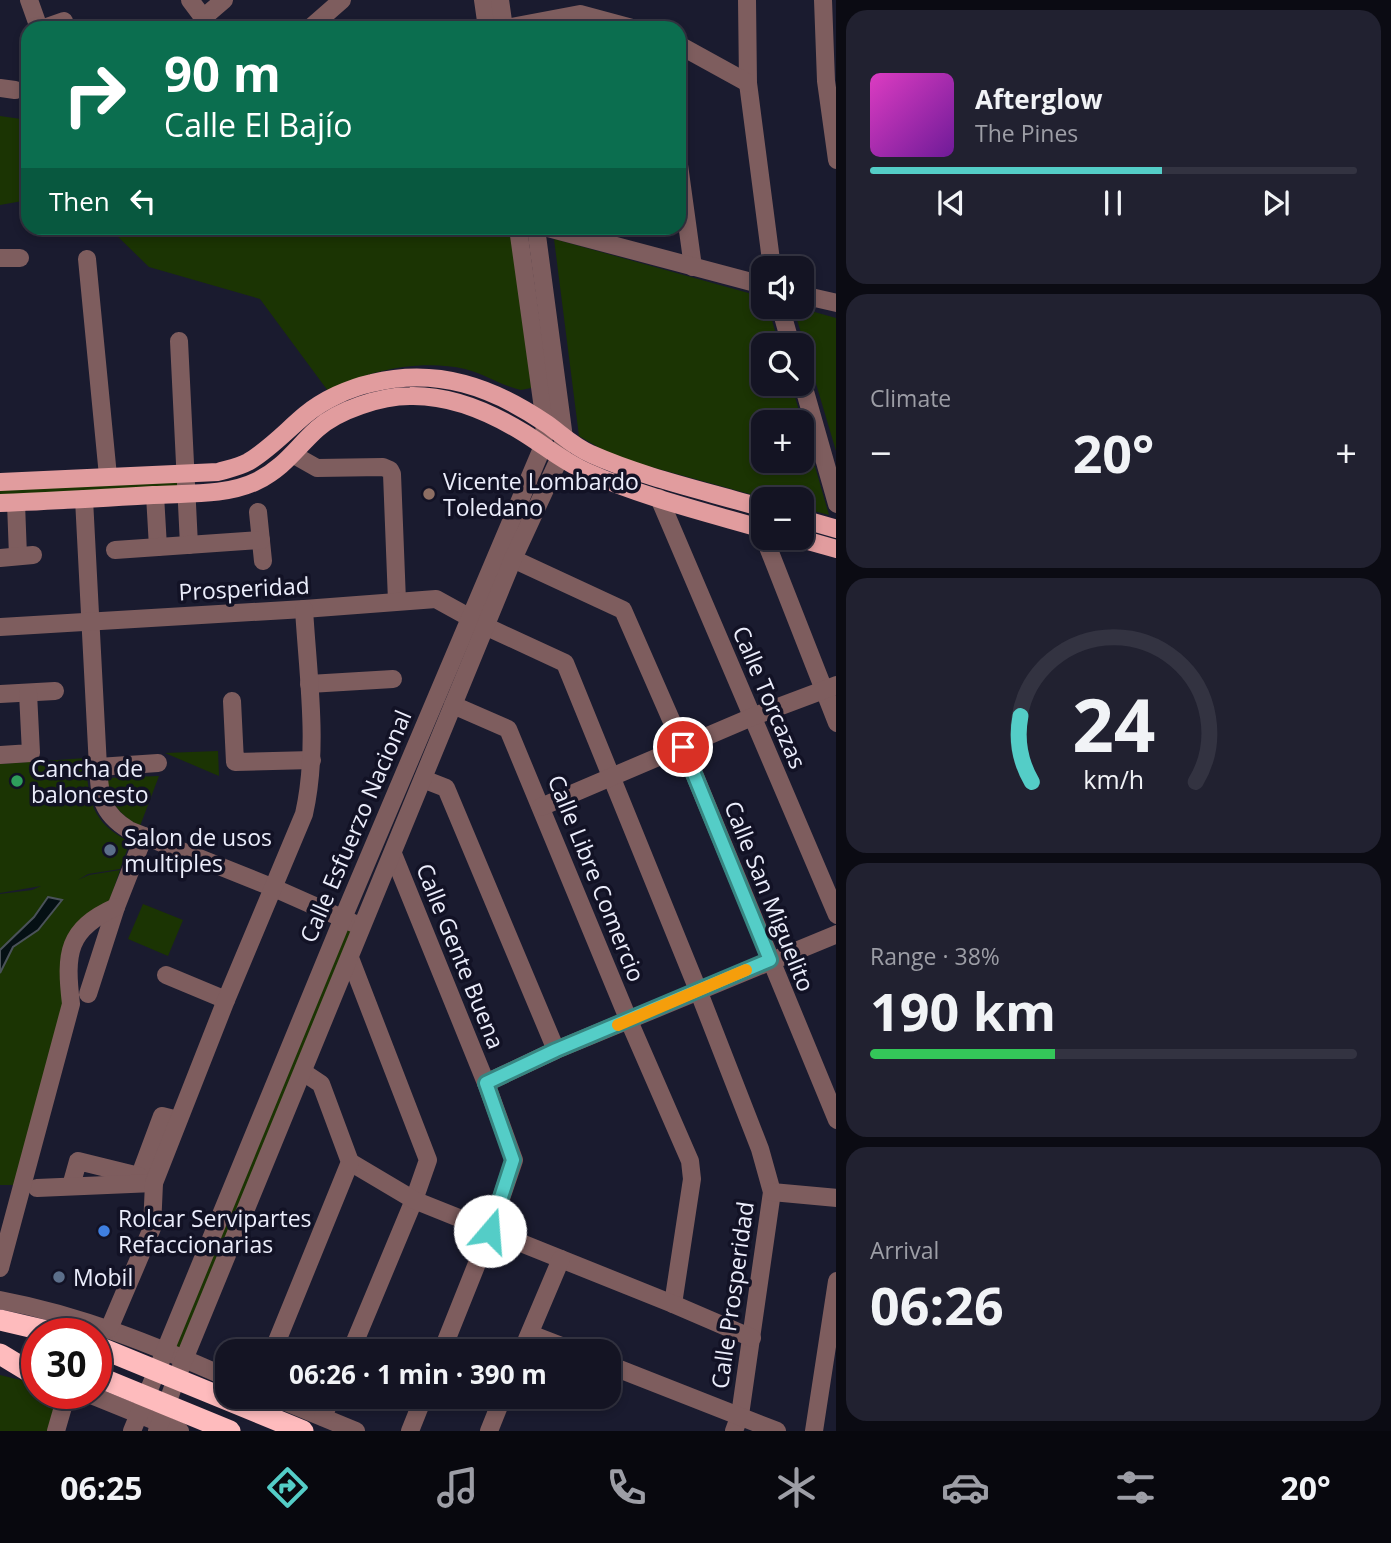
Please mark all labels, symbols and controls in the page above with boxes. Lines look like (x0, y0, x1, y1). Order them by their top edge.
text: 90 m (164, 40, 281, 106)
icon: right (49, 49, 140, 140)
text: Afterglow (975, 81, 1102, 117)
text: Calle El Bajío (164, 103, 352, 146)
text: The Pines (975, 117, 1078, 149)
icon: left (124, 182, 162, 220)
text: Then (49, 183, 110, 219)
icon: previous (932, 184, 970, 222)
icon: pause (1094, 184, 1132, 222)
icon: next (1257, 184, 1295, 222)
map controls (751, 256, 814, 550)
button: sound (751, 256, 814, 319)
button: search (751, 333, 814, 396)
text: Climate (870, 382, 951, 414)
button: + (751, 410, 814, 473)
text: 20° (1073, 417, 1154, 488)
text: − (870, 426, 892, 478)
text: + (1335, 426, 1357, 478)
place label: Vicente Lombardo Toledano (443, 465, 639, 523)
marker: Vicente Lombardo Toledano (421, 486, 437, 502)
button: − (751, 487, 814, 550)
street label: Prosperidad (178, 569, 310, 607)
street label: Calle Torcazas (726, 621, 814, 773)
text: 24 (1072, 674, 1155, 773)
street label: Calle Esfuerzo Nacional (291, 705, 419, 947)
pin (653, 717, 713, 777)
icon: arrive (664, 728, 702, 766)
place label: Cancha de baloncesto (31, 752, 149, 810)
text: km/h (1083, 761, 1144, 795)
street label: Calle Libre Comercio (541, 770, 653, 986)
marker: Cancha de baloncesto (9, 773, 25, 789)
street label: Calle San Miguelito (717, 796, 823, 996)
place label: Salon de usos multiples (124, 821, 272, 879)
marker: Salon de usos multiples (102, 842, 118, 858)
street label: Calle Gente Buena (409, 859, 513, 1053)
text: Range · 38% (870, 940, 1000, 972)
text: 190 km (870, 975, 1056, 1046)
position arrow (453, 1194, 527, 1268)
street label: Calle Prosperidad (703, 1199, 761, 1391)
place label: Rolcar Servipartes Refaccionarias (118, 1202, 312, 1260)
marker: Rolcar Servipartes Refaccionarias (96, 1223, 112, 1239)
text: Arrival (870, 1234, 939, 1266)
place label: Mobil (73, 1261, 133, 1293)
marker: Mobil (51, 1269, 67, 1285)
text: 06:26 (870, 1269, 1004, 1340)
speed limit sign: 30 (21, 1318, 112, 1409)
text: 06:26 · 1 min · 390 m (289, 1356, 547, 1392)
icon: directions (263, 1463, 312, 1512)
icon: music (433, 1463, 482, 1512)
icon: phone (602, 1463, 651, 1512)
icon: climate (772, 1463, 821, 1512)
icon: car (941, 1463, 990, 1512)
icon: filters (1111, 1463, 1160, 1512)
text: 06:25 (60, 1466, 143, 1509)
text: 20° (1280, 1466, 1331, 1509)

